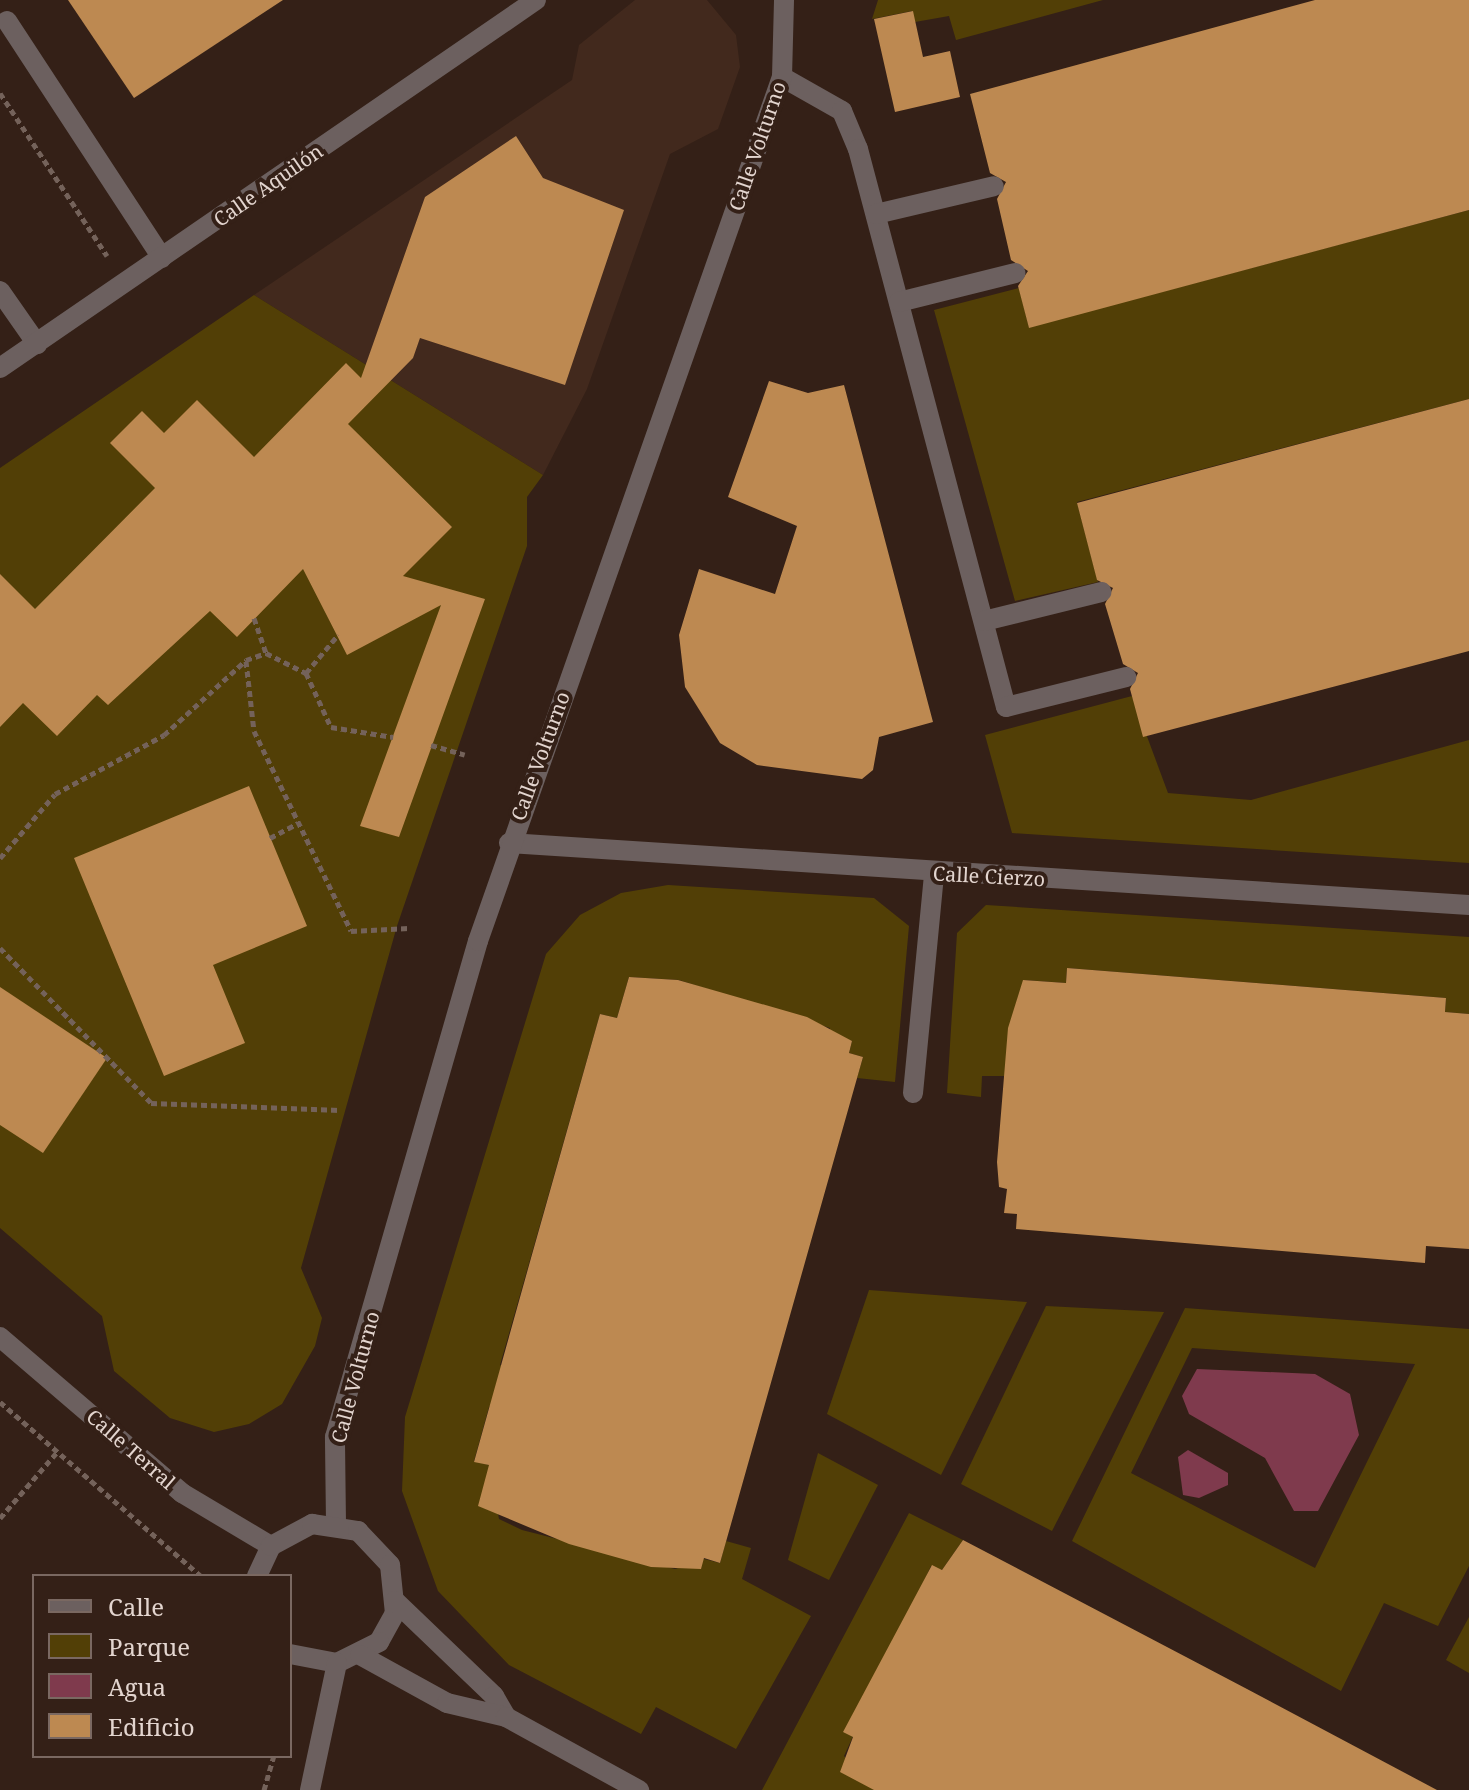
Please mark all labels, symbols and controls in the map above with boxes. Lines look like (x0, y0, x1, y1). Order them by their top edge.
street label: Calle Volturno (724, 78, 790, 214)
street label: Calle Aquilón (209, 139, 327, 231)
street label: Calle Volturno (506, 688, 574, 824)
street label: Calle Cierzo (932, 861, 1046, 891)
street label: Calle Volturno (326, 1308, 384, 1446)
street label: Calle Terral (82, 1404, 180, 1494)
legend (32, 1574, 292, 1758)
text: Calle (108, 1590, 164, 1623)
text: Parque (108, 1630, 190, 1663)
text: Agua (108, 1670, 166, 1703)
text: Edificio (108, 1710, 195, 1743)

